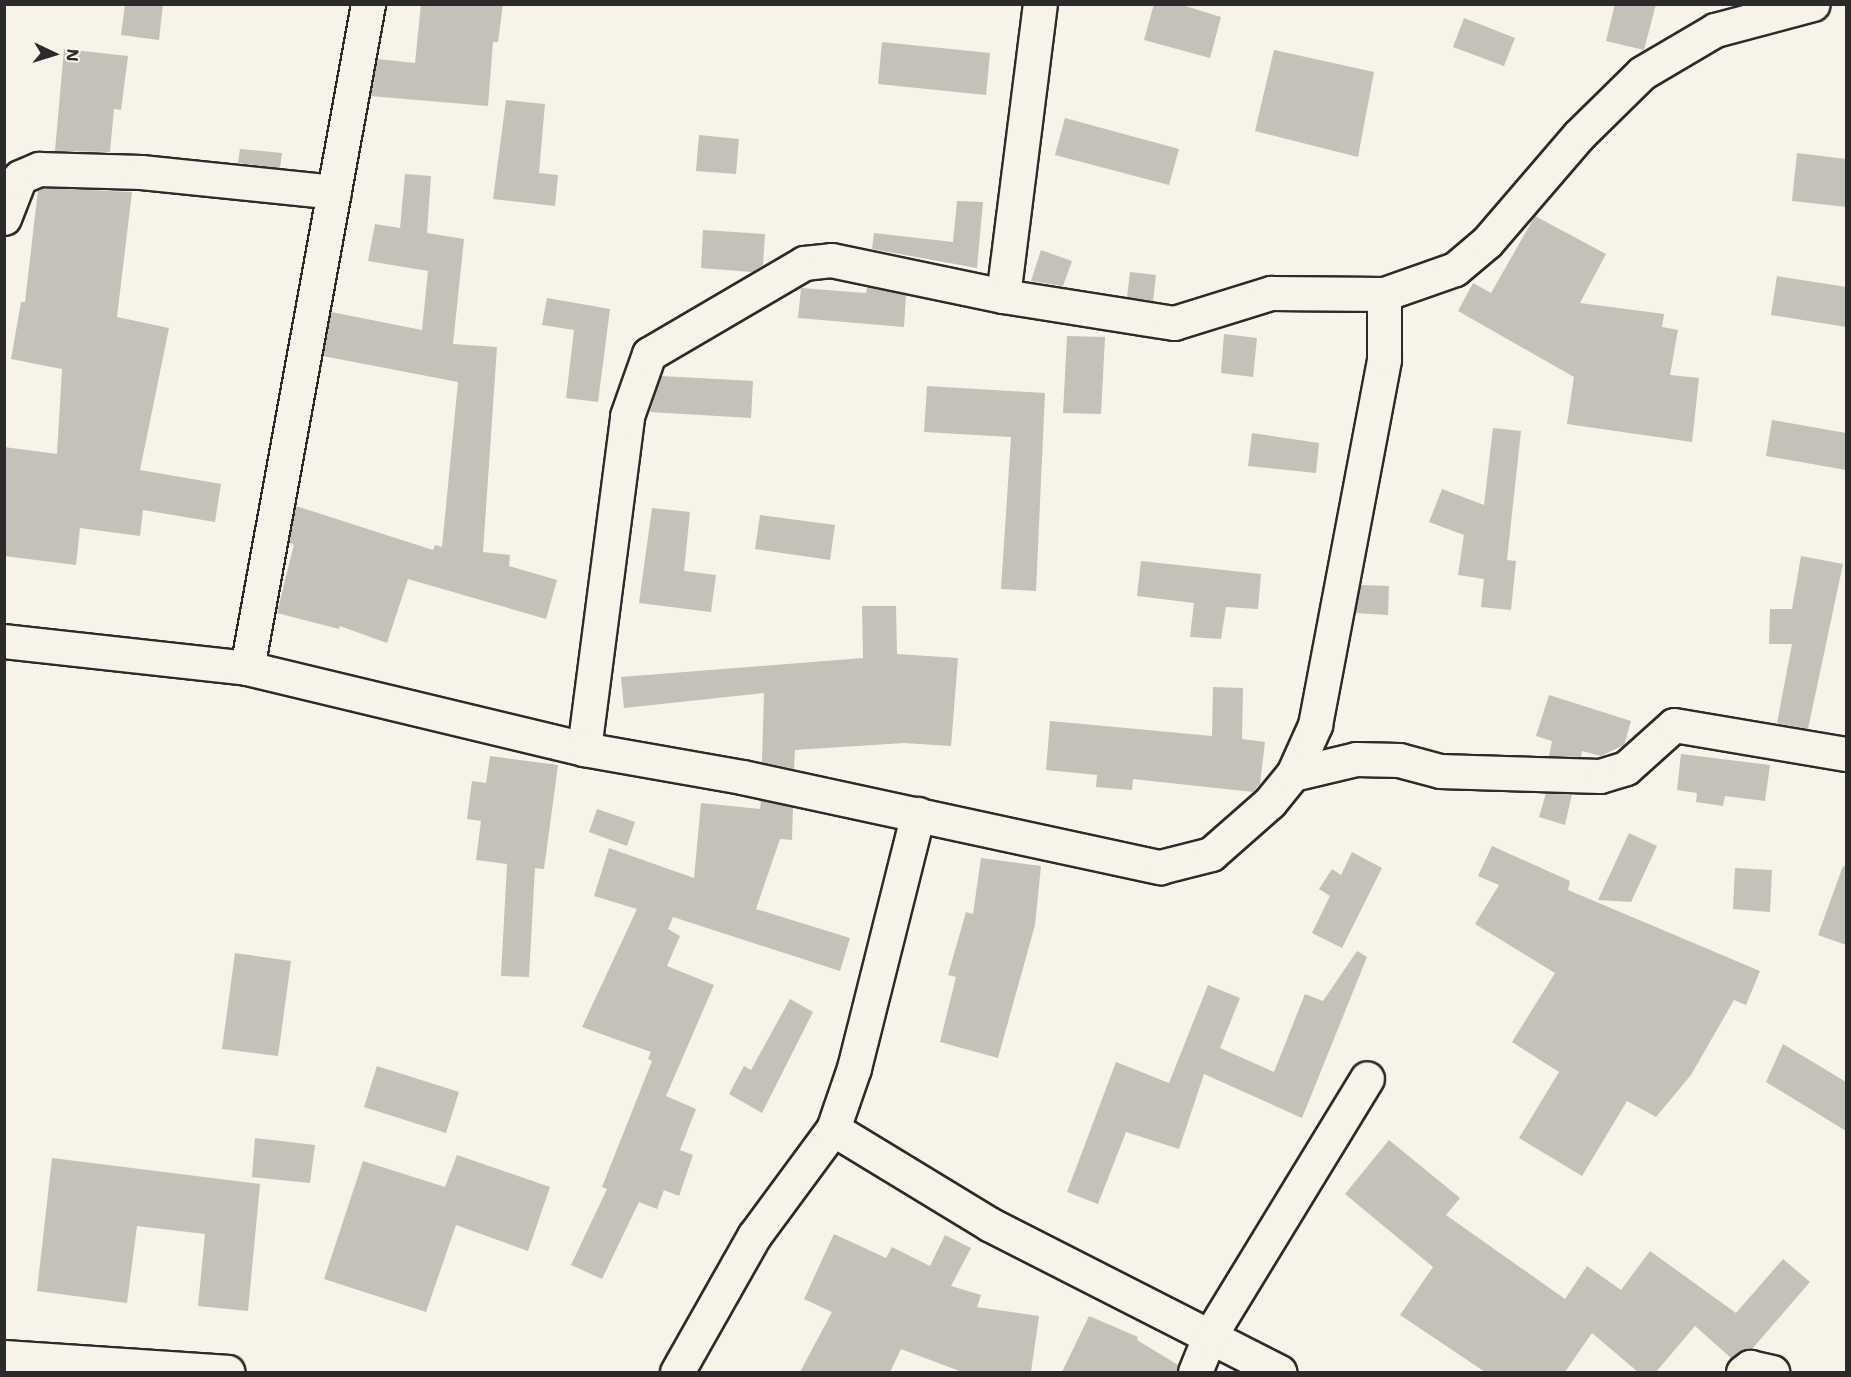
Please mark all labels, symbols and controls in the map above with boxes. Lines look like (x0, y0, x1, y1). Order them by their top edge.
north arrow (24, 24, 84, 84)
text: N (62, 48, 83, 62)

